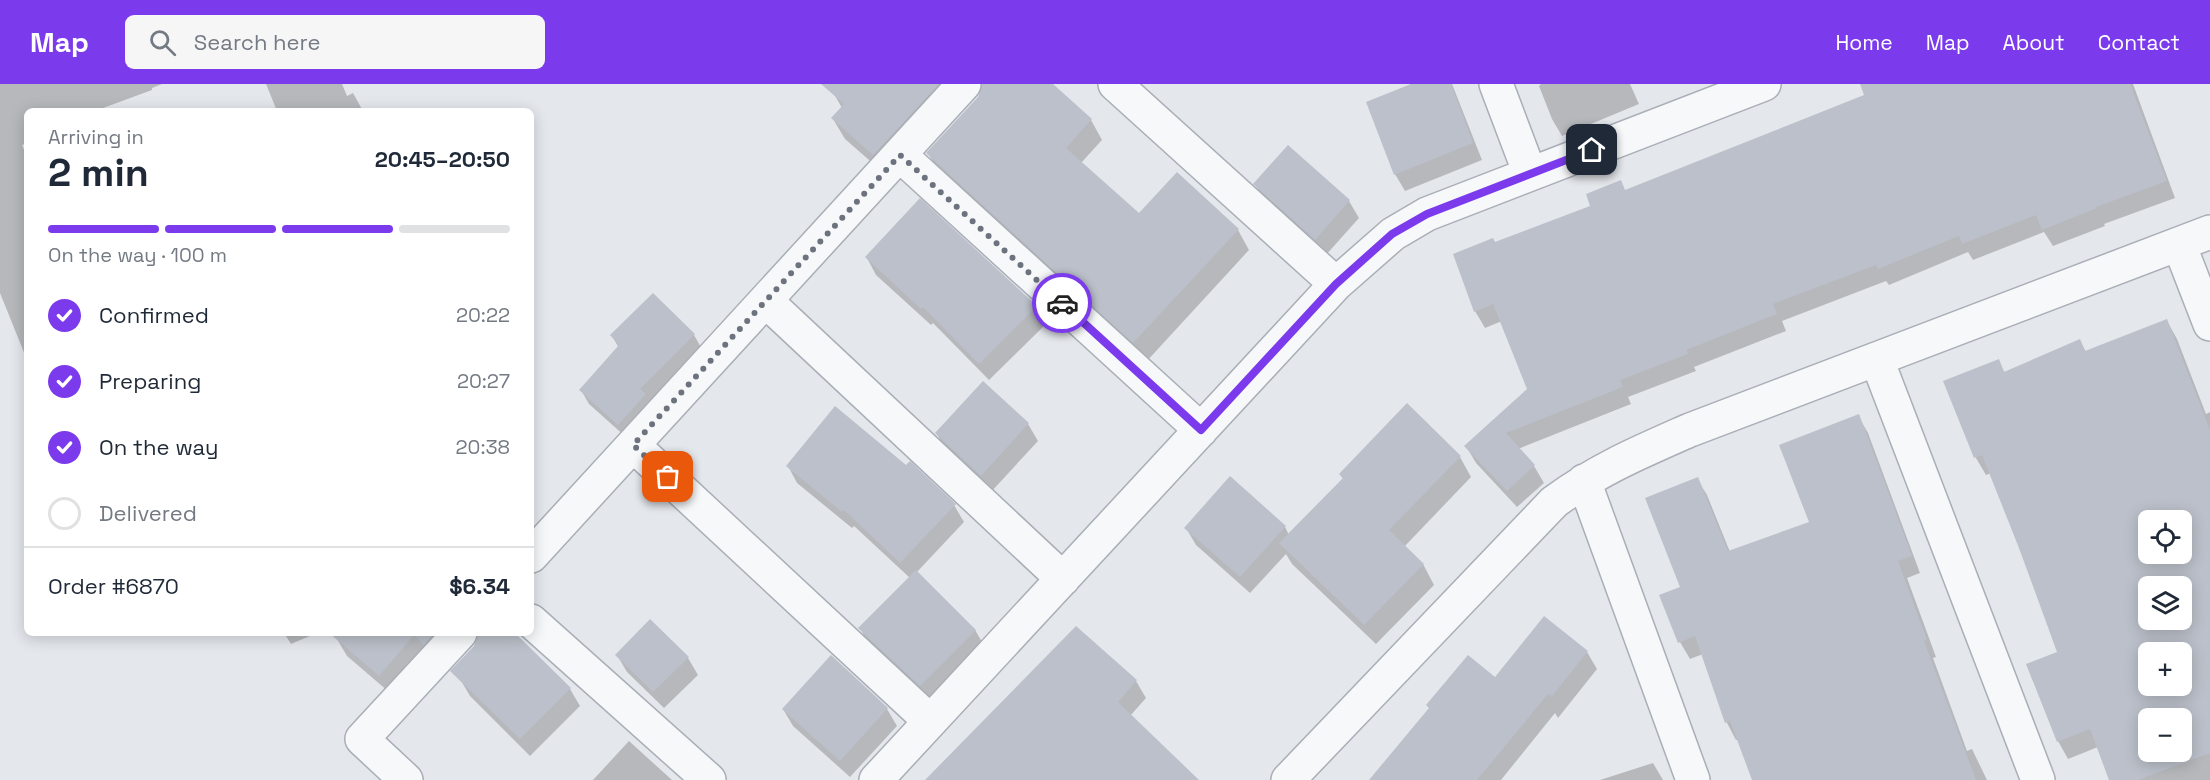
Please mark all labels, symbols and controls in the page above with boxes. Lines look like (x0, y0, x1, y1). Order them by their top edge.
search box (125, 15, 545, 69)
text: Map (30, 24, 89, 60)
icon: search (146, 26, 179, 59)
text: Search here (194, 28, 321, 56)
text: Home (1835, 29, 1893, 56)
text: Map (1926, 29, 1970, 56)
text: About (2003, 29, 2065, 56)
text: Contact (2098, 29, 2180, 56)
text: Arriving in (48, 124, 144, 150)
pin (1566, 124, 1617, 175)
icon: home (1575, 133, 1608, 166)
text: 20:45–20:50 (375, 145, 510, 173)
text: 2 min (48, 148, 149, 197)
text: On the way · 100 m (48, 242, 227, 268)
courier (1032, 273, 1092, 333)
icon: car (1046, 287, 1079, 320)
icon: check (48, 299, 81, 332)
text: Confirmed (99, 301, 209, 329)
text: 20:22 (456, 302, 510, 328)
icon: check (48, 365, 81, 398)
text: Preparing (99, 367, 201, 395)
text: 20:27 (457, 368, 510, 394)
icon: check (48, 431, 81, 464)
text: On the way (99, 433, 218, 461)
text: 20:38 (456, 434, 510, 460)
pin (642, 451, 693, 502)
icon: bag (651, 460, 684, 493)
text: Delivered (99, 499, 197, 527)
map controls (2138, 510, 2192, 762)
button: locate (2138, 510, 2192, 564)
text: Order #6870 (48, 572, 179, 600)
text: $6.34 (449, 572, 510, 600)
button: layers (2138, 576, 2192, 630)
button: + (2138, 642, 2192, 696)
button: − (2138, 708, 2192, 762)

